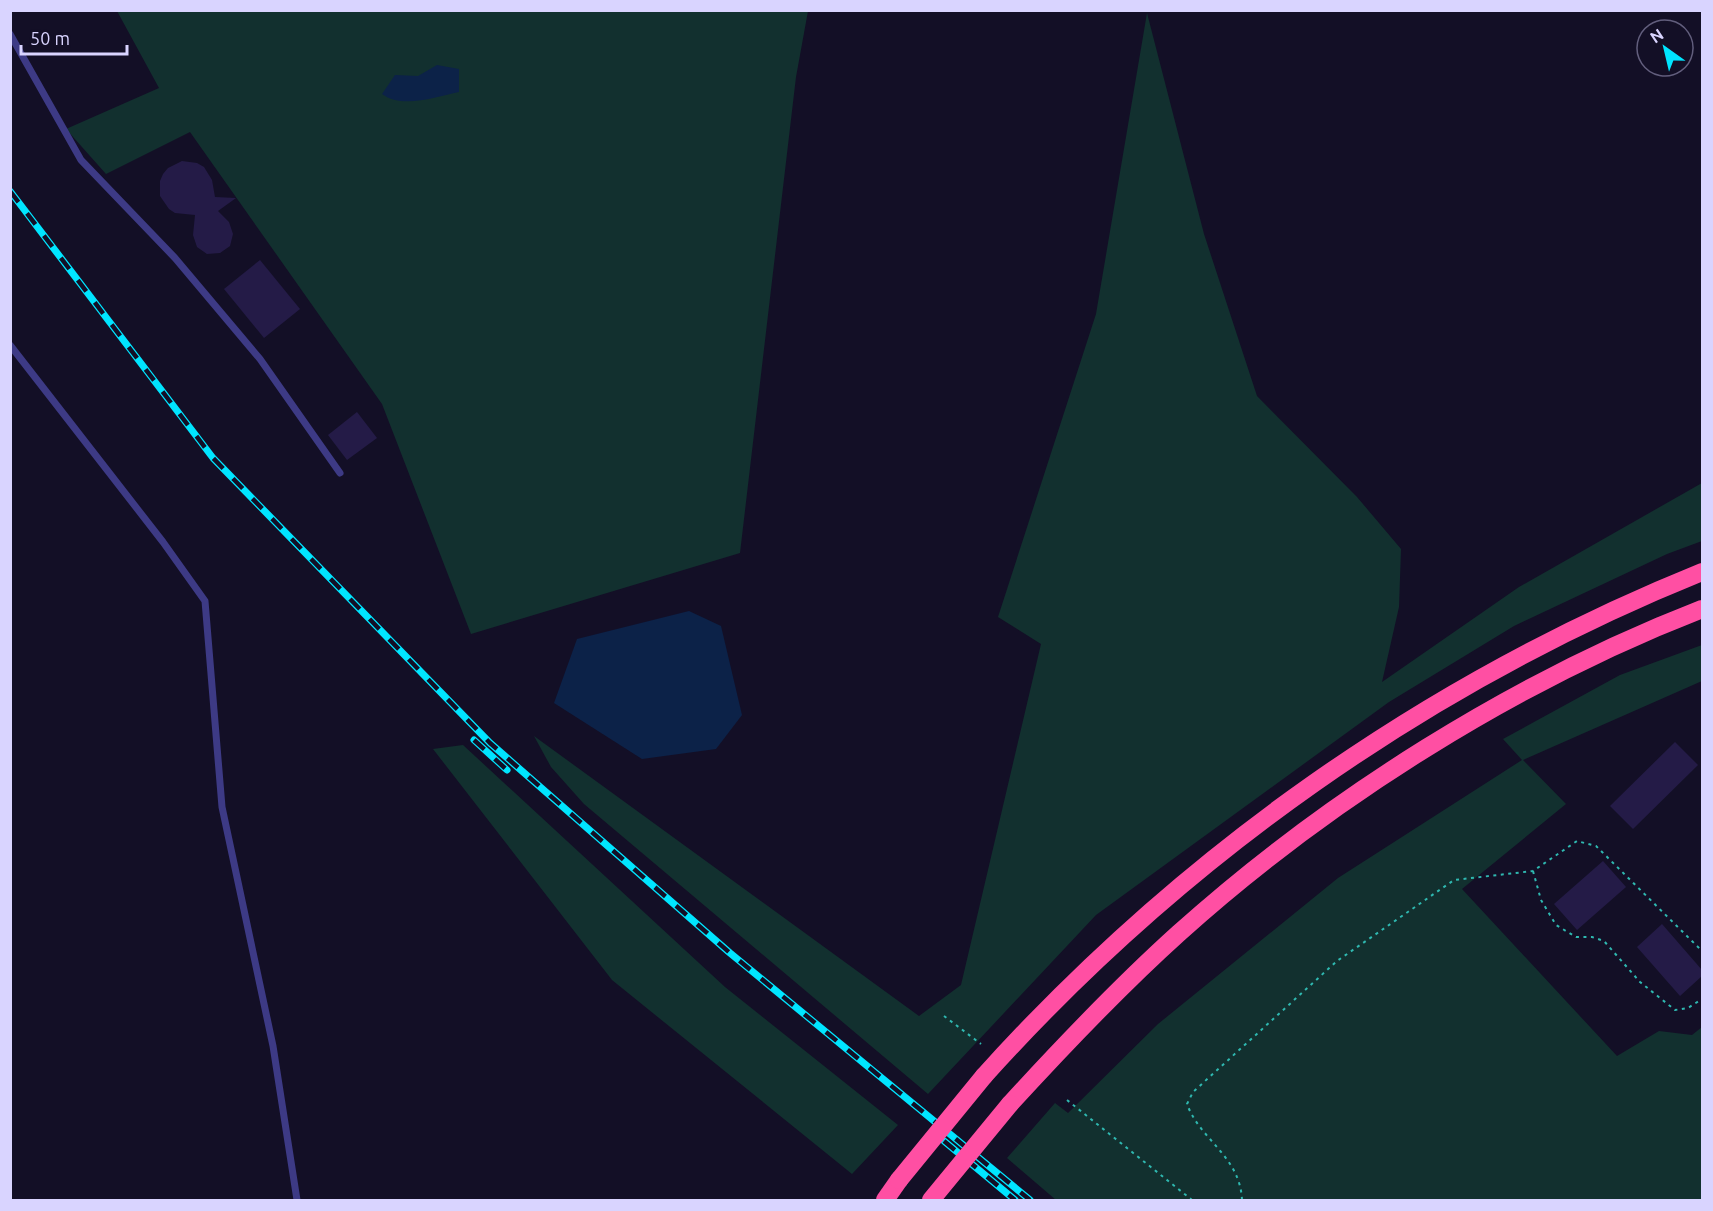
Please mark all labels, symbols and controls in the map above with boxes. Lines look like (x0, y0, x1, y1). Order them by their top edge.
scale bar (21, 18, 128, 56)
north arrow (1635, 18, 1695, 78)
text: N (1647, 25, 1667, 46)
text: 50 m (30, 28, 70, 48)

